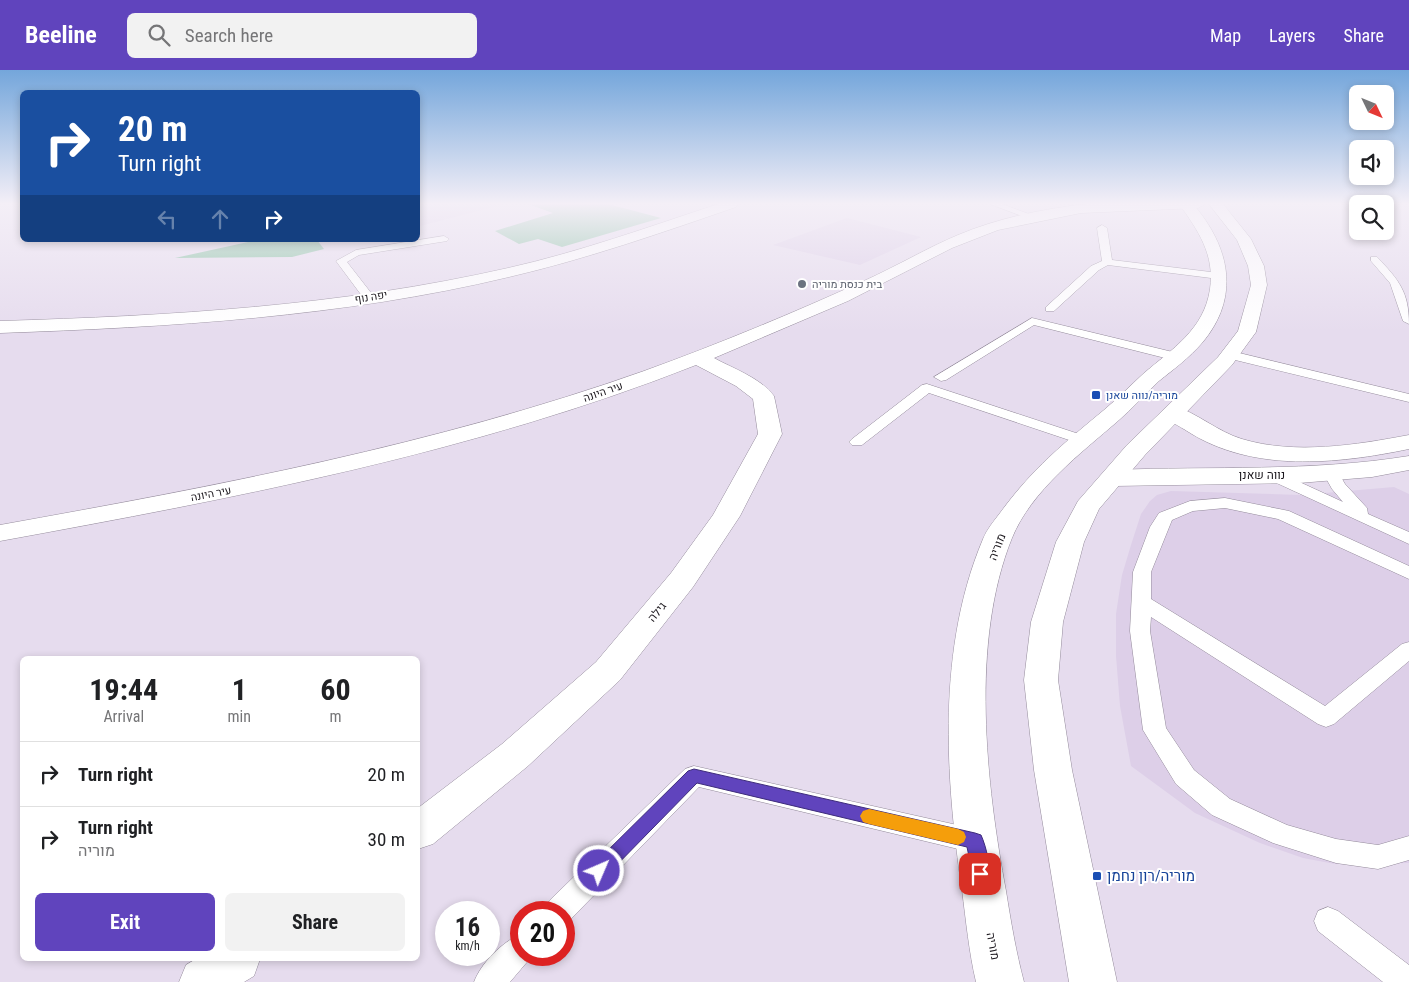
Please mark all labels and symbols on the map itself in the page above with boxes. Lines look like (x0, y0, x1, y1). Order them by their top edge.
north arrow (1349, 85, 1394, 130)
marker: בית כנסת מוריה (796, 278, 808, 290)
place label: בית כנסת מוריה (812, 278, 882, 291)
street label: יפה נוף (354, 288, 388, 306)
street label: עיר היונה (581, 379, 625, 405)
marker: מוריה/נווה שאנן (1090, 389, 1102, 401)
place label: מוריה/נווה שאנן (1106, 389, 1178, 402)
street label: נווה שאנן (1239, 468, 1285, 482)
street label: עיר היונה (190, 484, 232, 504)
street label: מוריה (985, 532, 1009, 562)
street label: גילה (645, 599, 669, 625)
position arrow (572, 844, 624, 896)
pin (959, 853, 1001, 895)
place label: מוריה/רון נחמן (1107, 867, 1195, 885)
marker: מוריה/רון נחמן (1091, 870, 1103, 882)
speed limit sign: 20 (510, 901, 575, 966)
street label: מוריה (983, 931, 1003, 961)

